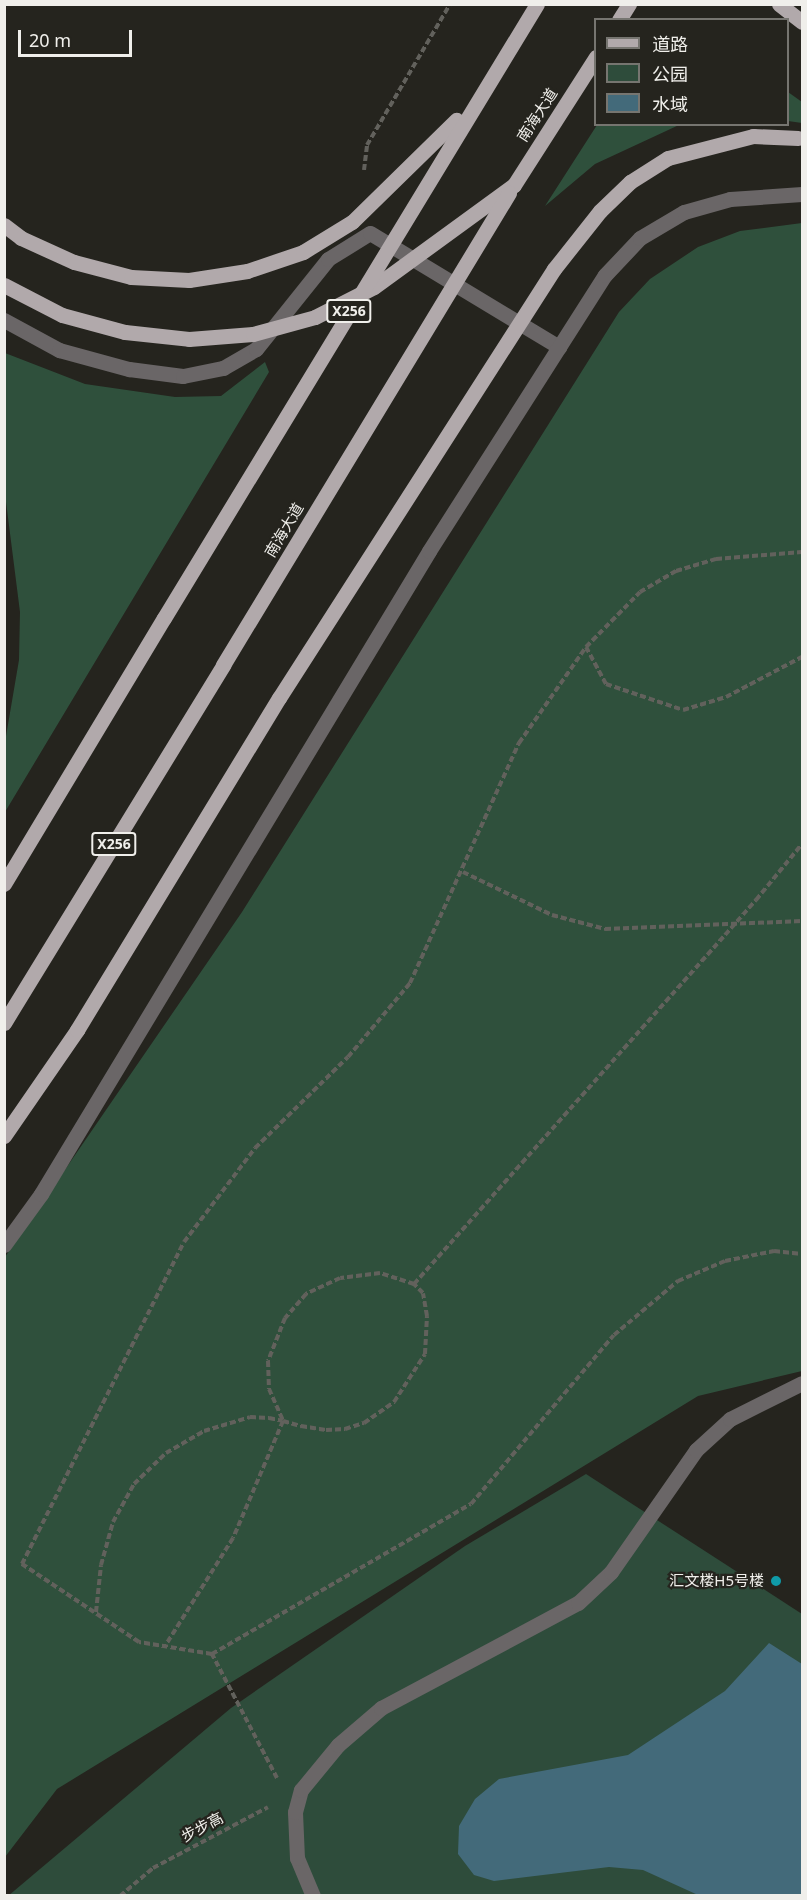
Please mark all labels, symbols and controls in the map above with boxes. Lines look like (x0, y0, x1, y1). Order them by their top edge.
scale bar (21, 18, 135, 56)
legend (594, 18, 789, 126)
text: 20 m (29, 28, 71, 52)
text: 道路 (652, 32, 688, 56)
text: 公园 (652, 62, 688, 86)
street label: 南海大道 (513, 85, 561, 145)
text: 水域 (652, 92, 688, 116)
road number: X256 (325, 300, 373, 322)
street label: 南海大道 (261, 500, 307, 560)
road number: X256 (90, 833, 138, 855)
place label: 汇文楼H5号楼 (669, 1572, 764, 1590)
marker: 汇文楼H5号楼 (769, 1574, 783, 1588)
street label: 步步高 (178, 1808, 226, 1846)

